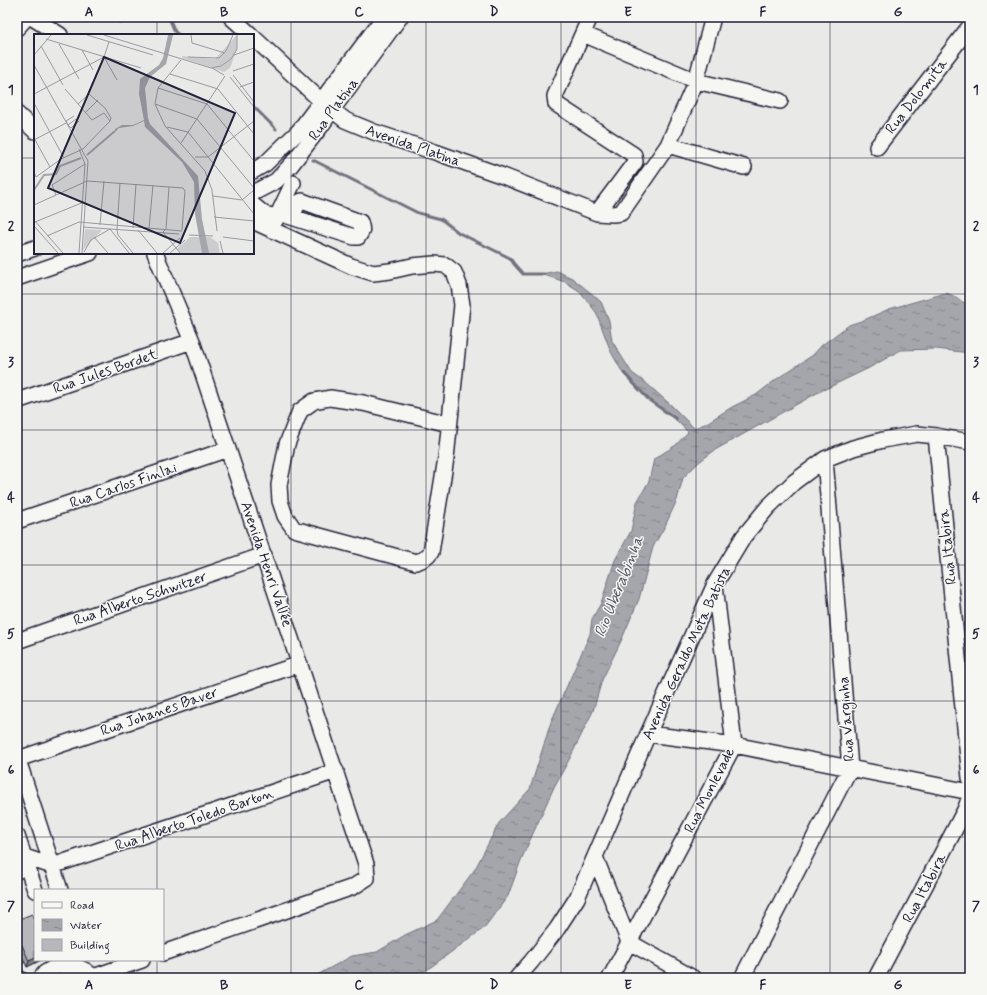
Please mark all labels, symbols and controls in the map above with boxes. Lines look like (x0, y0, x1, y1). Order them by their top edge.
text: A (85, 4, 93, 21)
text: B (220, 4, 229, 21)
text: C (354, 4, 364, 21)
text: D (490, 4, 499, 21)
text: E (624, 4, 632, 21)
text: F (760, 4, 767, 21)
text: G (894, 4, 903, 21)
inset map (34, 34, 254, 254)
street label: Rua Dolomita (881, 54, 953, 138)
street label: Rua Platina (304, 74, 363, 145)
text: 1 (8, 82, 14, 99)
text: 1 (973, 82, 979, 99)
street label: Avenida Platina (363, 120, 463, 172)
text: 2 (8, 218, 15, 235)
text: 2 (973, 218, 980, 235)
street label: Rua Jules Bordet (50, 345, 160, 399)
text: 3 (8, 354, 14, 371)
text: 3 (973, 354, 979, 371)
street label: Rua Carlos Finlai (67, 458, 180, 514)
text: 4 (7, 490, 15, 507)
text: 4 (972, 490, 980, 507)
street label: Avenida Henri Vallée (235, 499, 297, 630)
street label: Rua Itabira (934, 507, 962, 586)
water label: Rio Uberabinha (590, 532, 650, 640)
street label: Avenida Geraldo Mota Batista (638, 563, 736, 743)
street label: Rua Alberto Schwitzer (71, 567, 210, 631)
text: 5 (7, 626, 15, 643)
text: 5 (972, 626, 980, 643)
street label: Rua Varginha (834, 676, 861, 762)
street label: Rua Johanes Baver (98, 682, 221, 741)
street label: Rua Monlevade (680, 744, 740, 837)
text: 6 (8, 762, 15, 779)
text: 6 (973, 762, 980, 779)
street label: Rua Alberto Toledo Barton (113, 783, 276, 856)
street label: Rua Itabira (898, 849, 952, 927)
legend (34, 889, 164, 961)
text: 7 (7, 898, 15, 915)
text: Road (70, 898, 94, 914)
text: 7 (972, 898, 980, 915)
text: Water (70, 918, 102, 934)
text: Building (70, 938, 110, 955)
text: A (85, 977, 93, 994)
text: B (220, 977, 229, 994)
text: C (354, 977, 364, 994)
text: D (490, 977, 499, 994)
text: E (624, 977, 632, 994)
text: F (760, 977, 767, 994)
text: G (894, 977, 903, 994)

